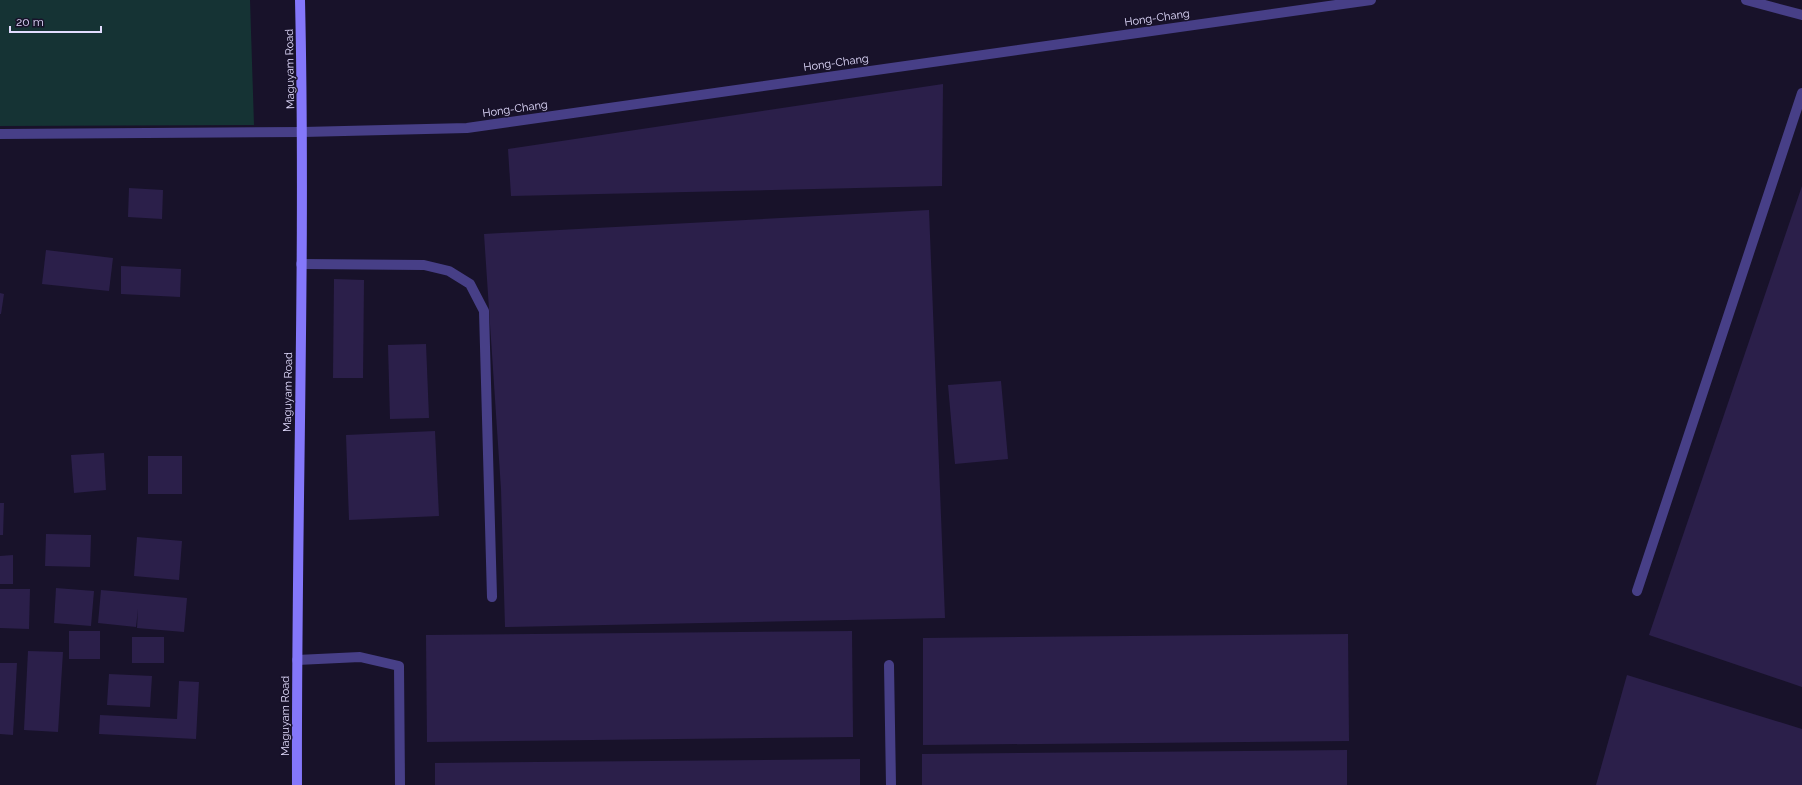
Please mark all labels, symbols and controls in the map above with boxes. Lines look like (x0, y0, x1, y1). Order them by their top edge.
street label: Hong-Chang (1124, 7, 1190, 29)
scale bar (10, 8, 101, 34)
text: 20 m (16, 15, 44, 29)
street label: Maguyam Road (283, 29, 297, 109)
street label: Hong-Chang (803, 52, 869, 74)
street label: Hong-Chang (482, 98, 548, 120)
street label: Maguyam Road (281, 352, 295, 432)
street label: Maguyam Road (279, 676, 292, 756)

